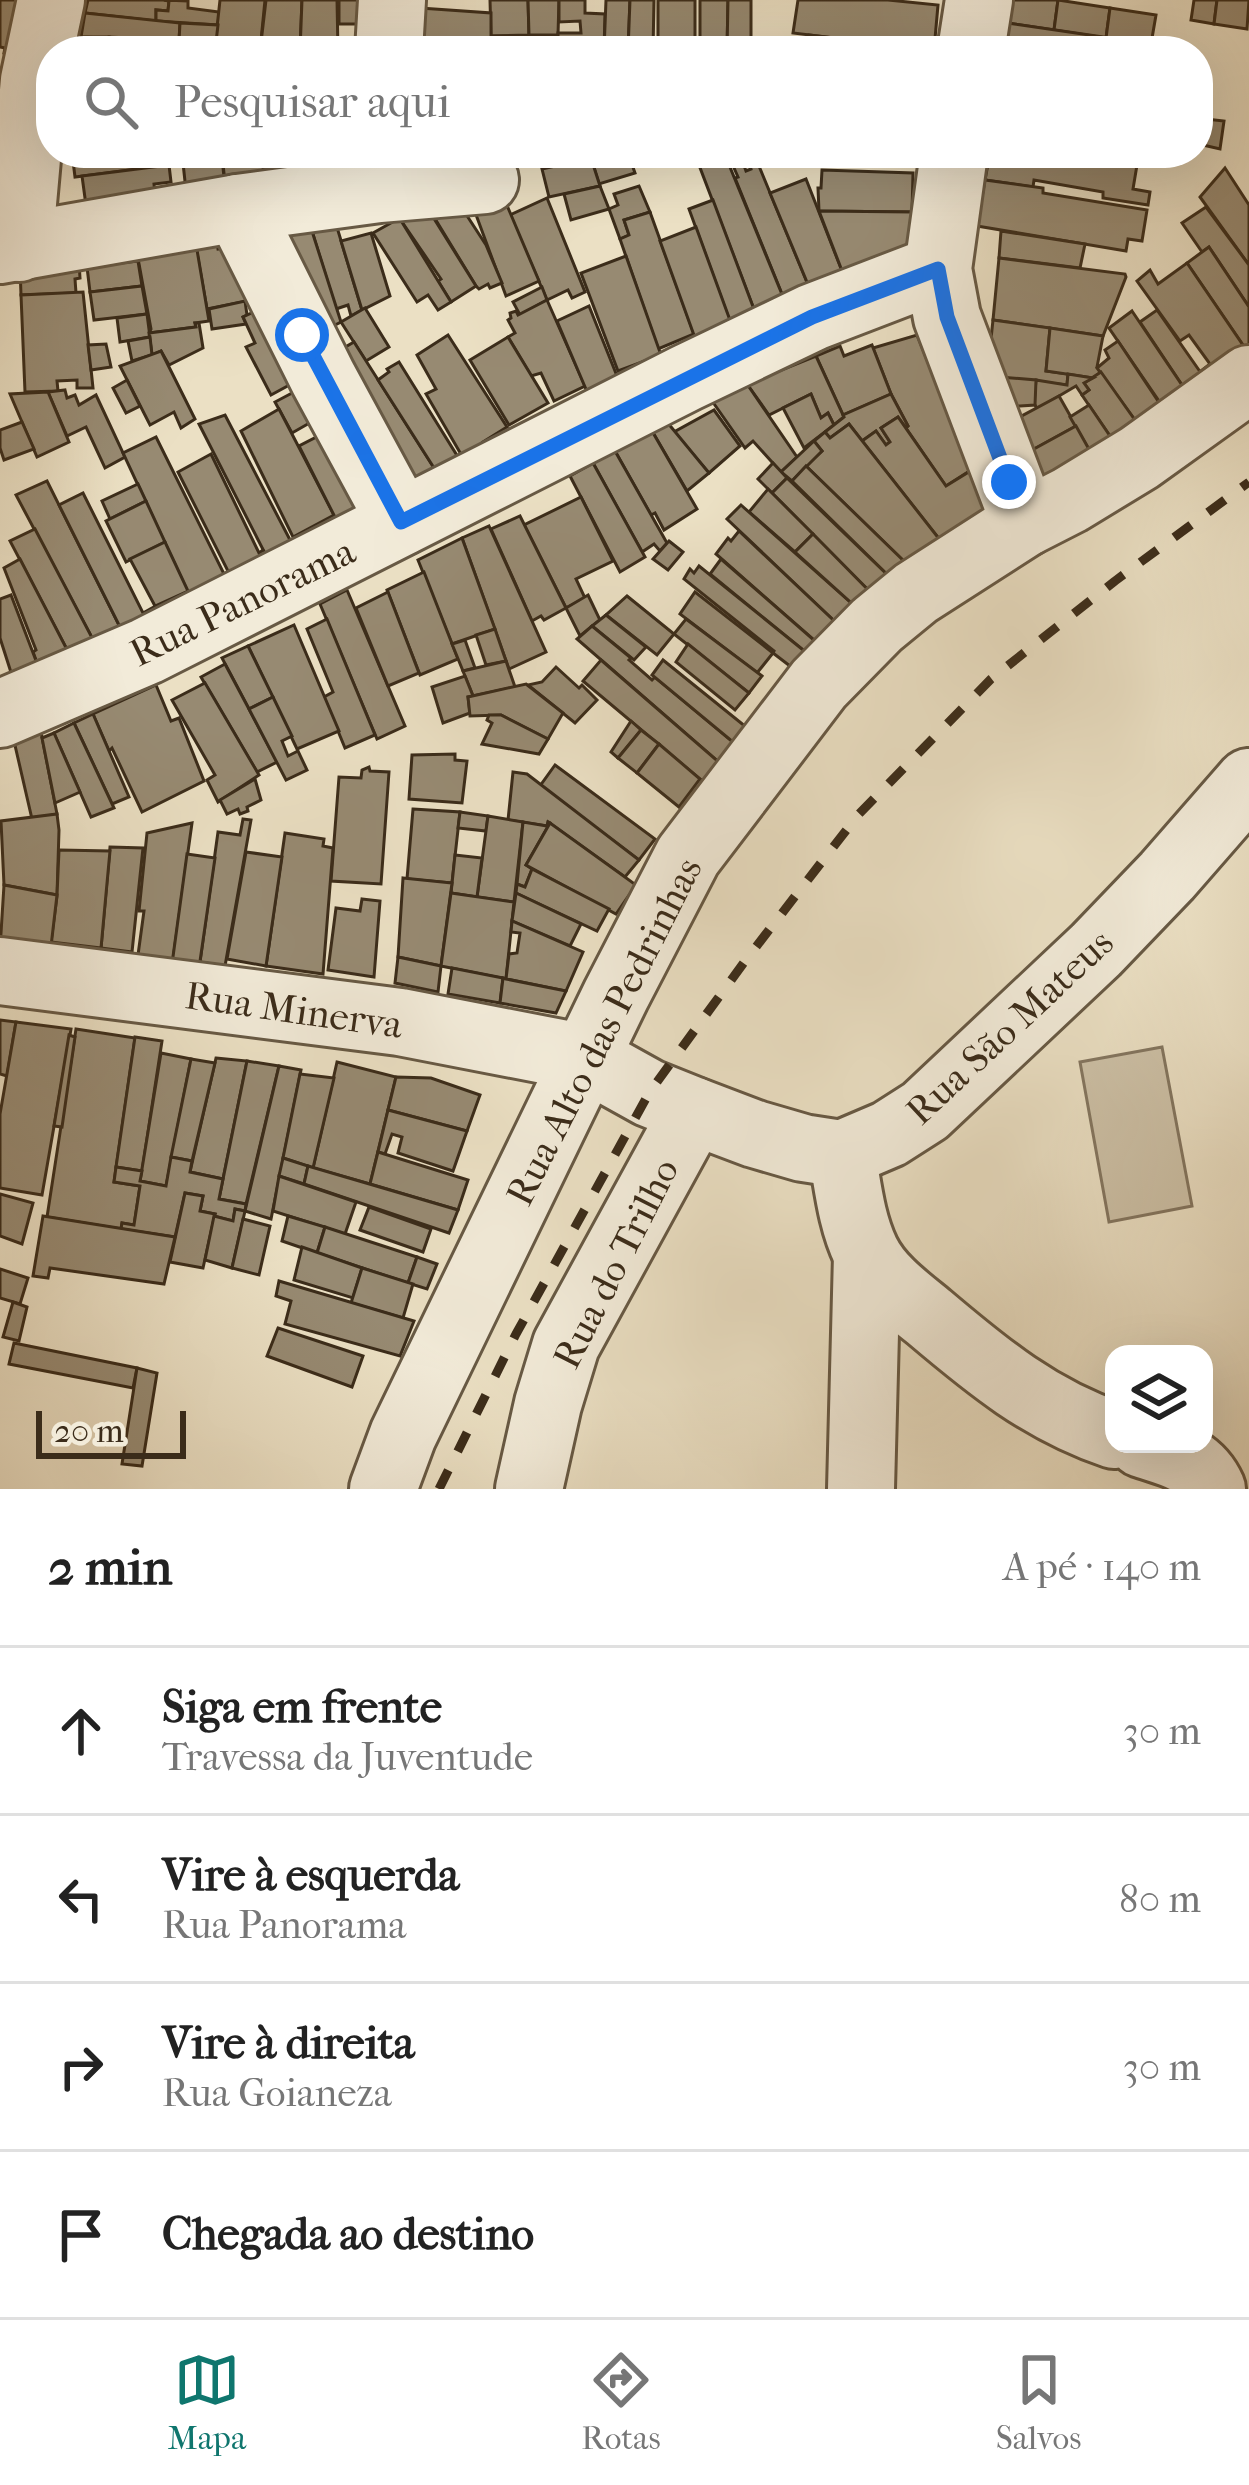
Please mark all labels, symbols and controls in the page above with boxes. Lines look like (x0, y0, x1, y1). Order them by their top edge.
search box (36, 36, 1213, 168)
icon: search (78, 69, 144, 135)
text: Pesquisar aqui (174, 76, 450, 129)
route start (275, 308, 329, 362)
route end (982, 455, 1036, 509)
street label: Rua Panorama (123, 527, 363, 676)
street label: Rua Alto das Pedrinhas (496, 850, 712, 1213)
street label: Rua São Mateus (897, 919, 1123, 1134)
street label: Rua Minerva (182, 972, 406, 1048)
street label: Rua do Trilho (543, 1151, 688, 1376)
map controls (1105, 1345, 1213, 1453)
button: layers (1105, 1345, 1213, 1453)
scale bar (36, 1405, 186, 1458)
text: 20 m (54, 1412, 124, 1451)
text: 2 min (48, 1537, 172, 1597)
text: A pé · 140 m (1003, 1544, 1201, 1590)
text: Siga em frente (162, 1681, 442, 1734)
icon: ahead (48, 1698, 114, 1764)
text: 30 m (1123, 1708, 1201, 1754)
text: Travessa da Juventude (162, 1734, 533, 1780)
text: Vire à esquerda (162, 1849, 459, 1902)
icon: left (48, 1866, 114, 1932)
text: 80 m (1119, 1876, 1201, 1922)
text: Rua Panorama (162, 1902, 406, 1948)
text: Vire à direita (162, 2017, 415, 2070)
icon: right (48, 2034, 114, 2100)
text: 30 m (1123, 2044, 1201, 2090)
text: Rua Goianeza (162, 2070, 392, 2116)
icon: arrive (48, 2202, 114, 2268)
text: Chegada ao destino (162, 2208, 534, 2261)
tab: Mapa (168, 2347, 246, 2458)
tab: Rotas (581, 2347, 661, 2458)
tab: Salvos (996, 2347, 1081, 2458)

